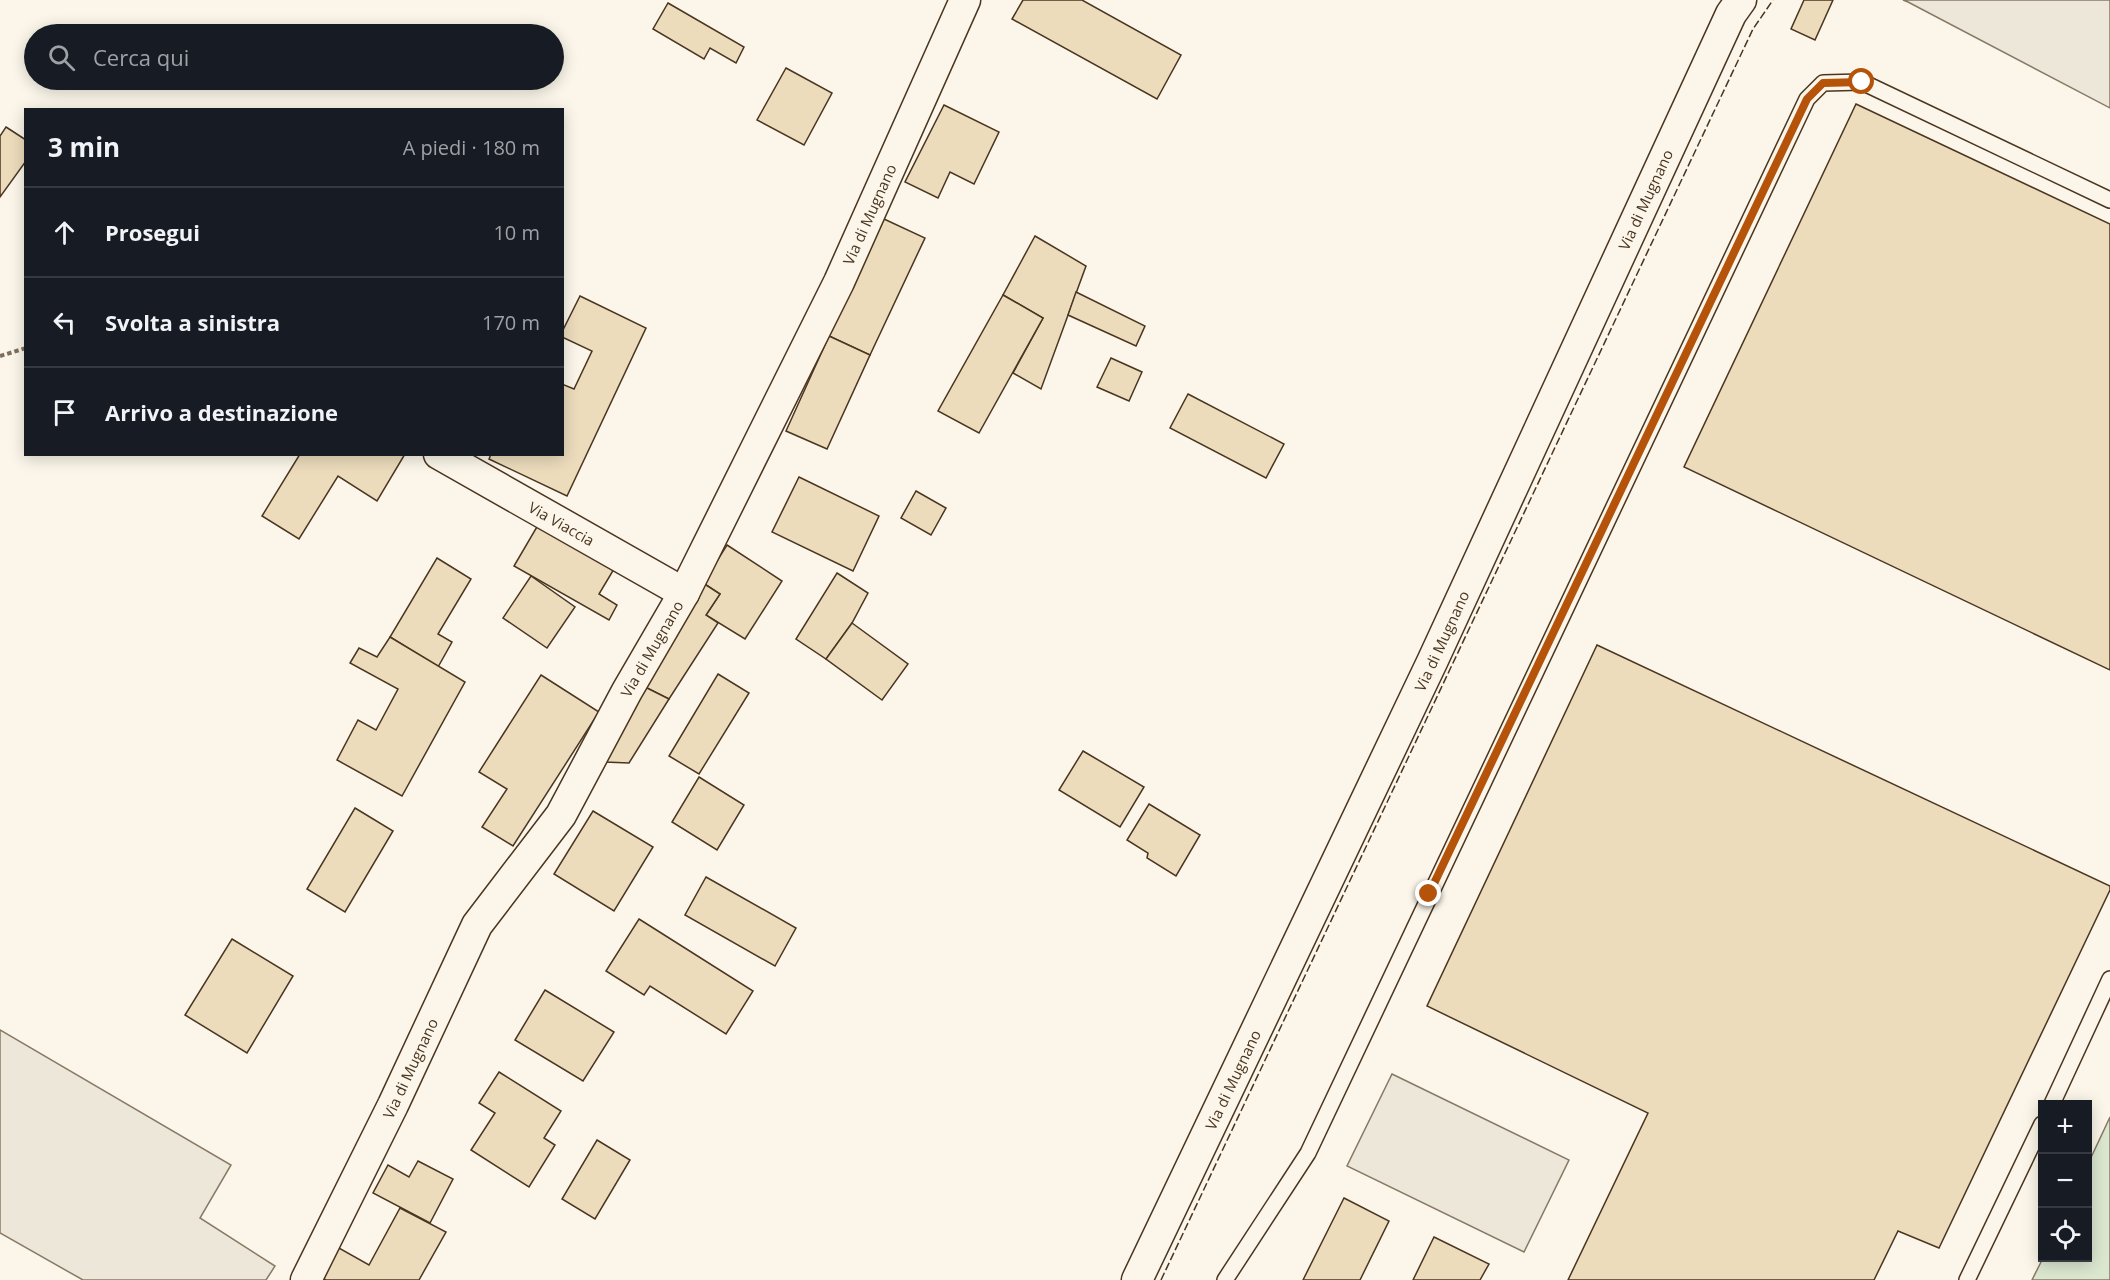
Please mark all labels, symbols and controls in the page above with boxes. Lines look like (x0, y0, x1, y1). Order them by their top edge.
search box (24, 24, 564, 90)
icon: search (45, 41, 78, 74)
text: Cerca qui (93, 42, 189, 72)
route start (1848, 68, 1874, 94)
text: 3 min (48, 129, 120, 165)
text: A piedi · 180 m (403, 134, 540, 161)
street label: Via di Mugnano (1614, 146, 1677, 253)
street label: Via di Mugnano (838, 161, 901, 268)
icon: ahead (48, 216, 81, 249)
text: Prosegui (105, 217, 200, 247)
text: 10 m (493, 219, 540, 246)
icon: left (48, 306, 81, 339)
text: Svolta a sinistra (105, 307, 280, 337)
text: 170 m (482, 309, 540, 336)
icon: arrive (48, 396, 81, 429)
text: Arrivo a destinazione (105, 397, 338, 427)
street label: Via Viaccia (525, 497, 598, 550)
street label: Via di Mugnano (1410, 587, 1474, 694)
street label: Via di Mugnano (616, 597, 688, 700)
route end (1415, 880, 1441, 906)
street label: Via di Mugnano (378, 1015, 442, 1122)
street label: Via di Mugnano (1200, 1026, 1265, 1133)
map controls (2038, 1100, 2092, 1262)
button: + (2038, 1100, 2092, 1154)
button: − (2038, 1154, 2092, 1208)
button: locate (2038, 1208, 2092, 1262)

